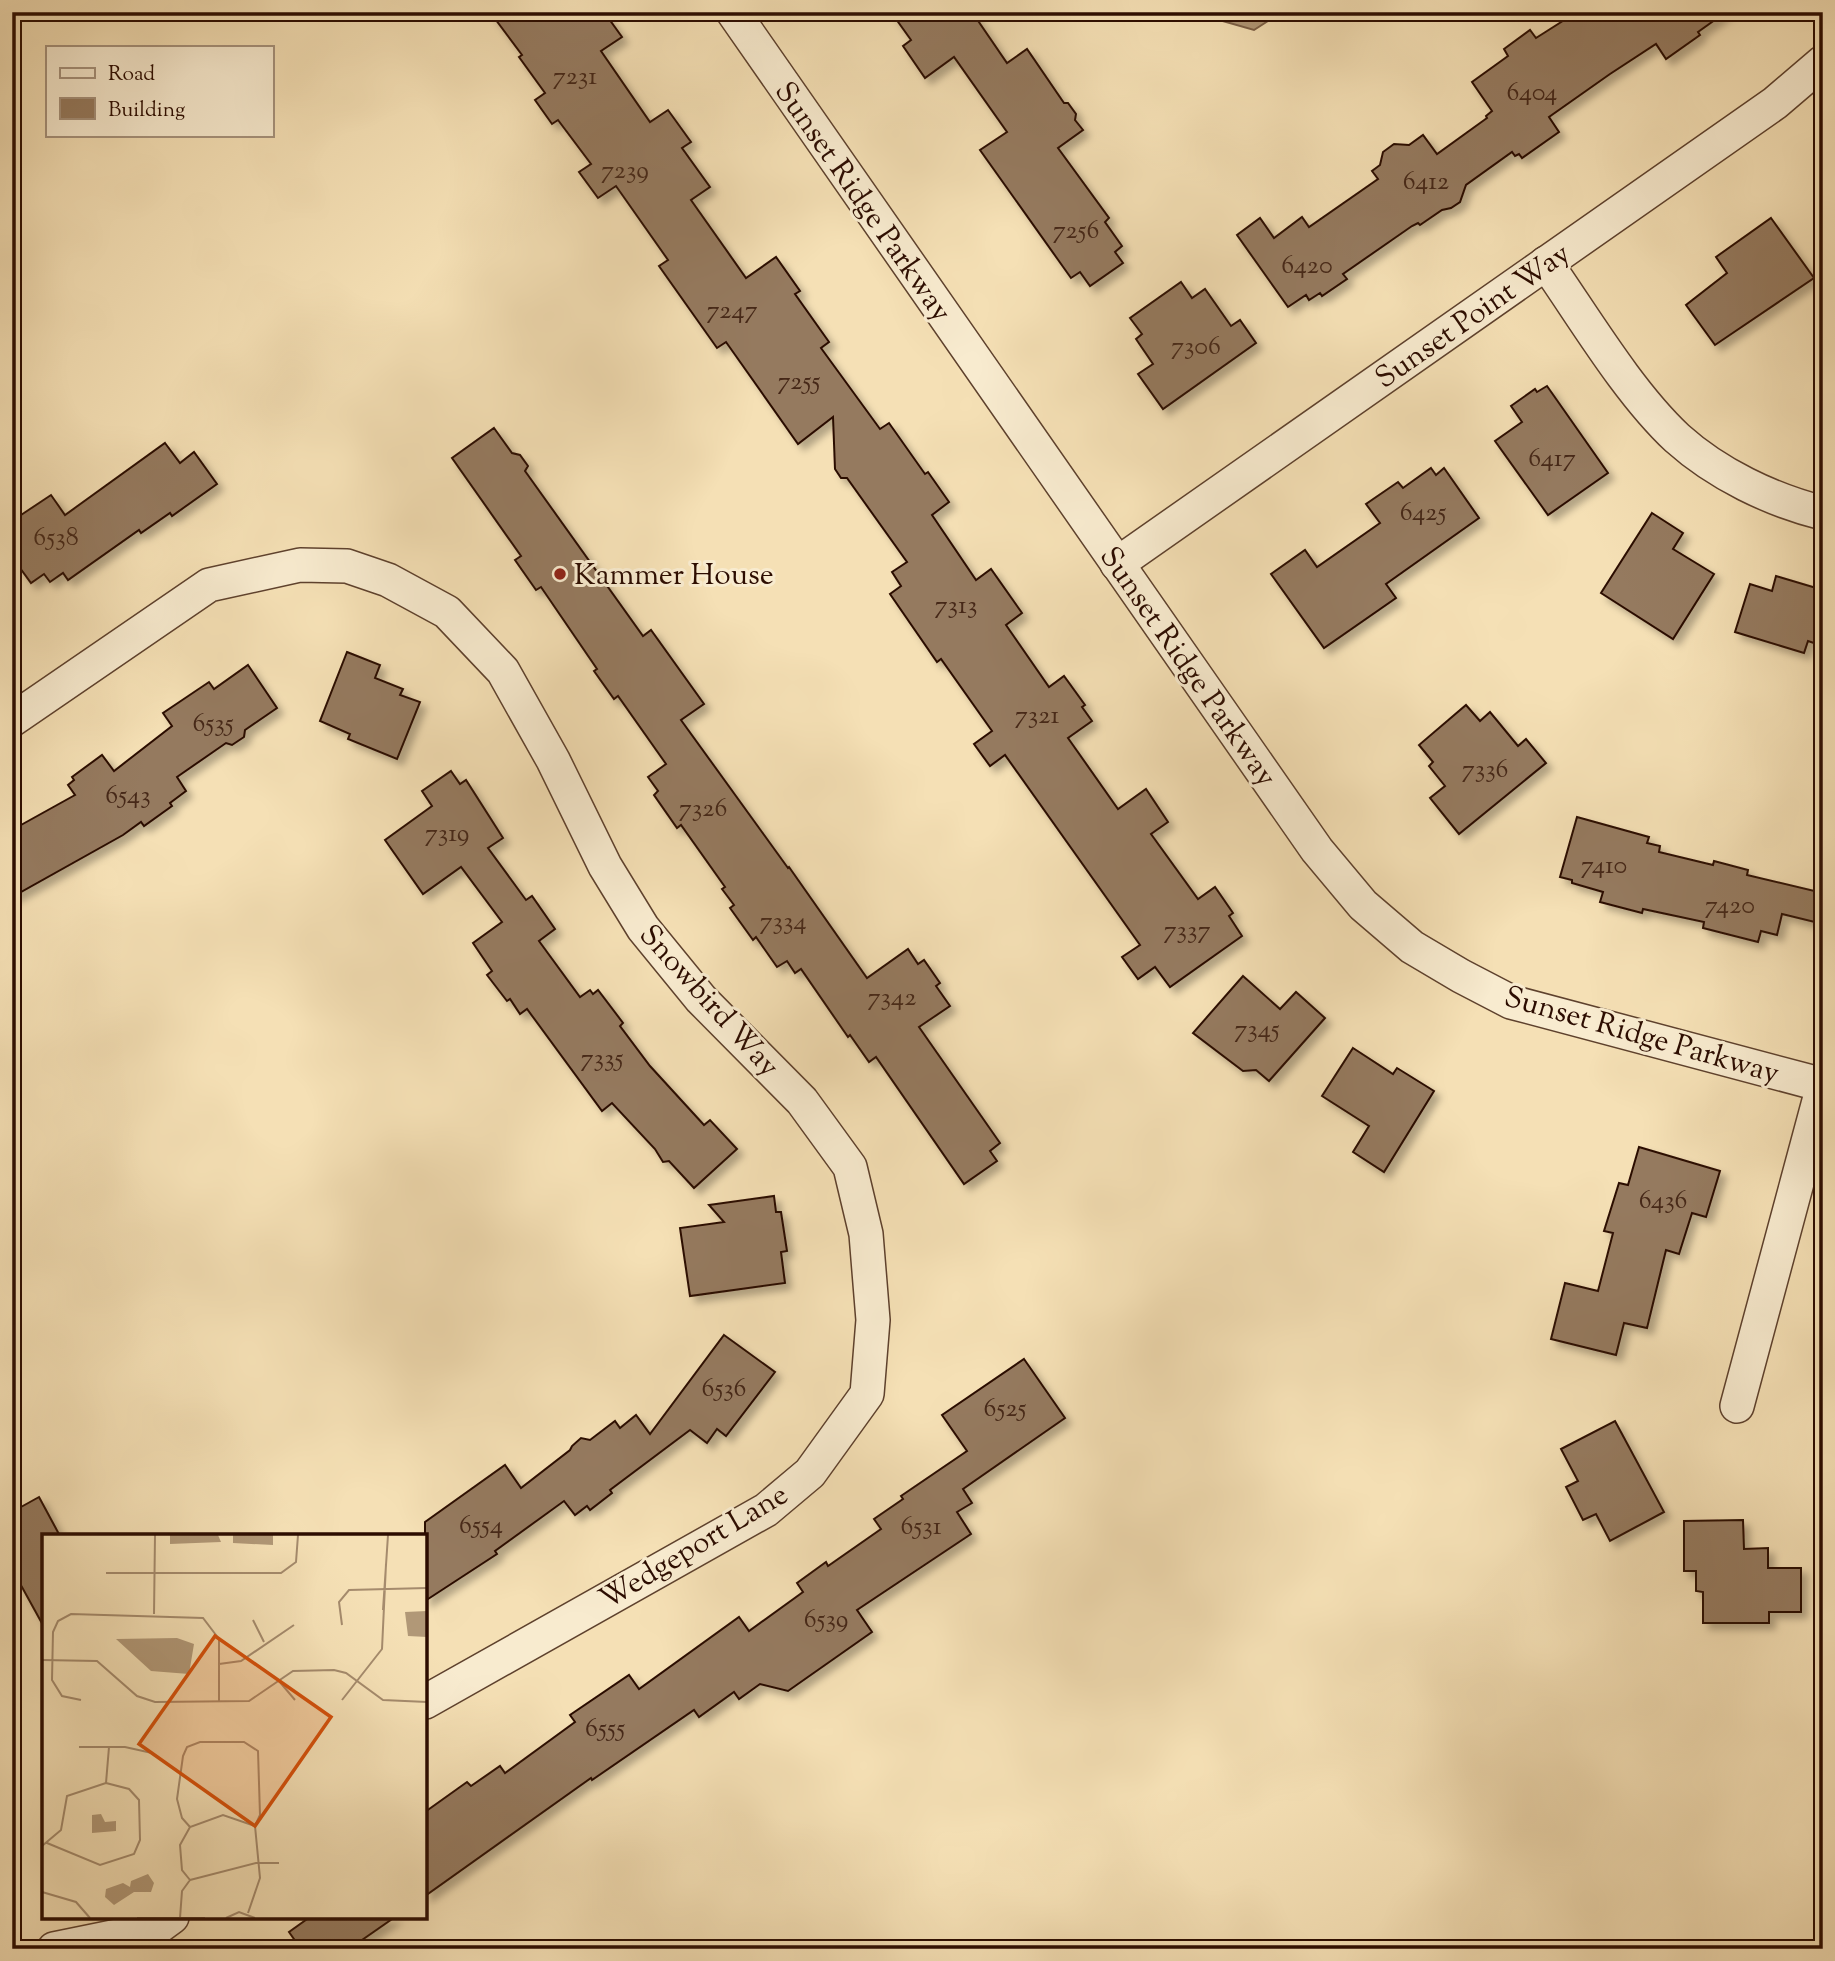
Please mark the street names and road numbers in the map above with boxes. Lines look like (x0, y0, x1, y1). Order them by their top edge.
street label: Sunset Ridge Parkway (763, 74, 961, 331)
street label: Sunset Point Way (1367, 234, 1580, 401)
street label: Sunset Ridge Parkway (1088, 539, 1286, 796)
street label: Snowbird Way (628, 916, 788, 1088)
street label: Sunset Ridge Parkway (1499, 977, 1784, 1096)
street label: Wedgeport Lane (592, 1475, 797, 1622)

